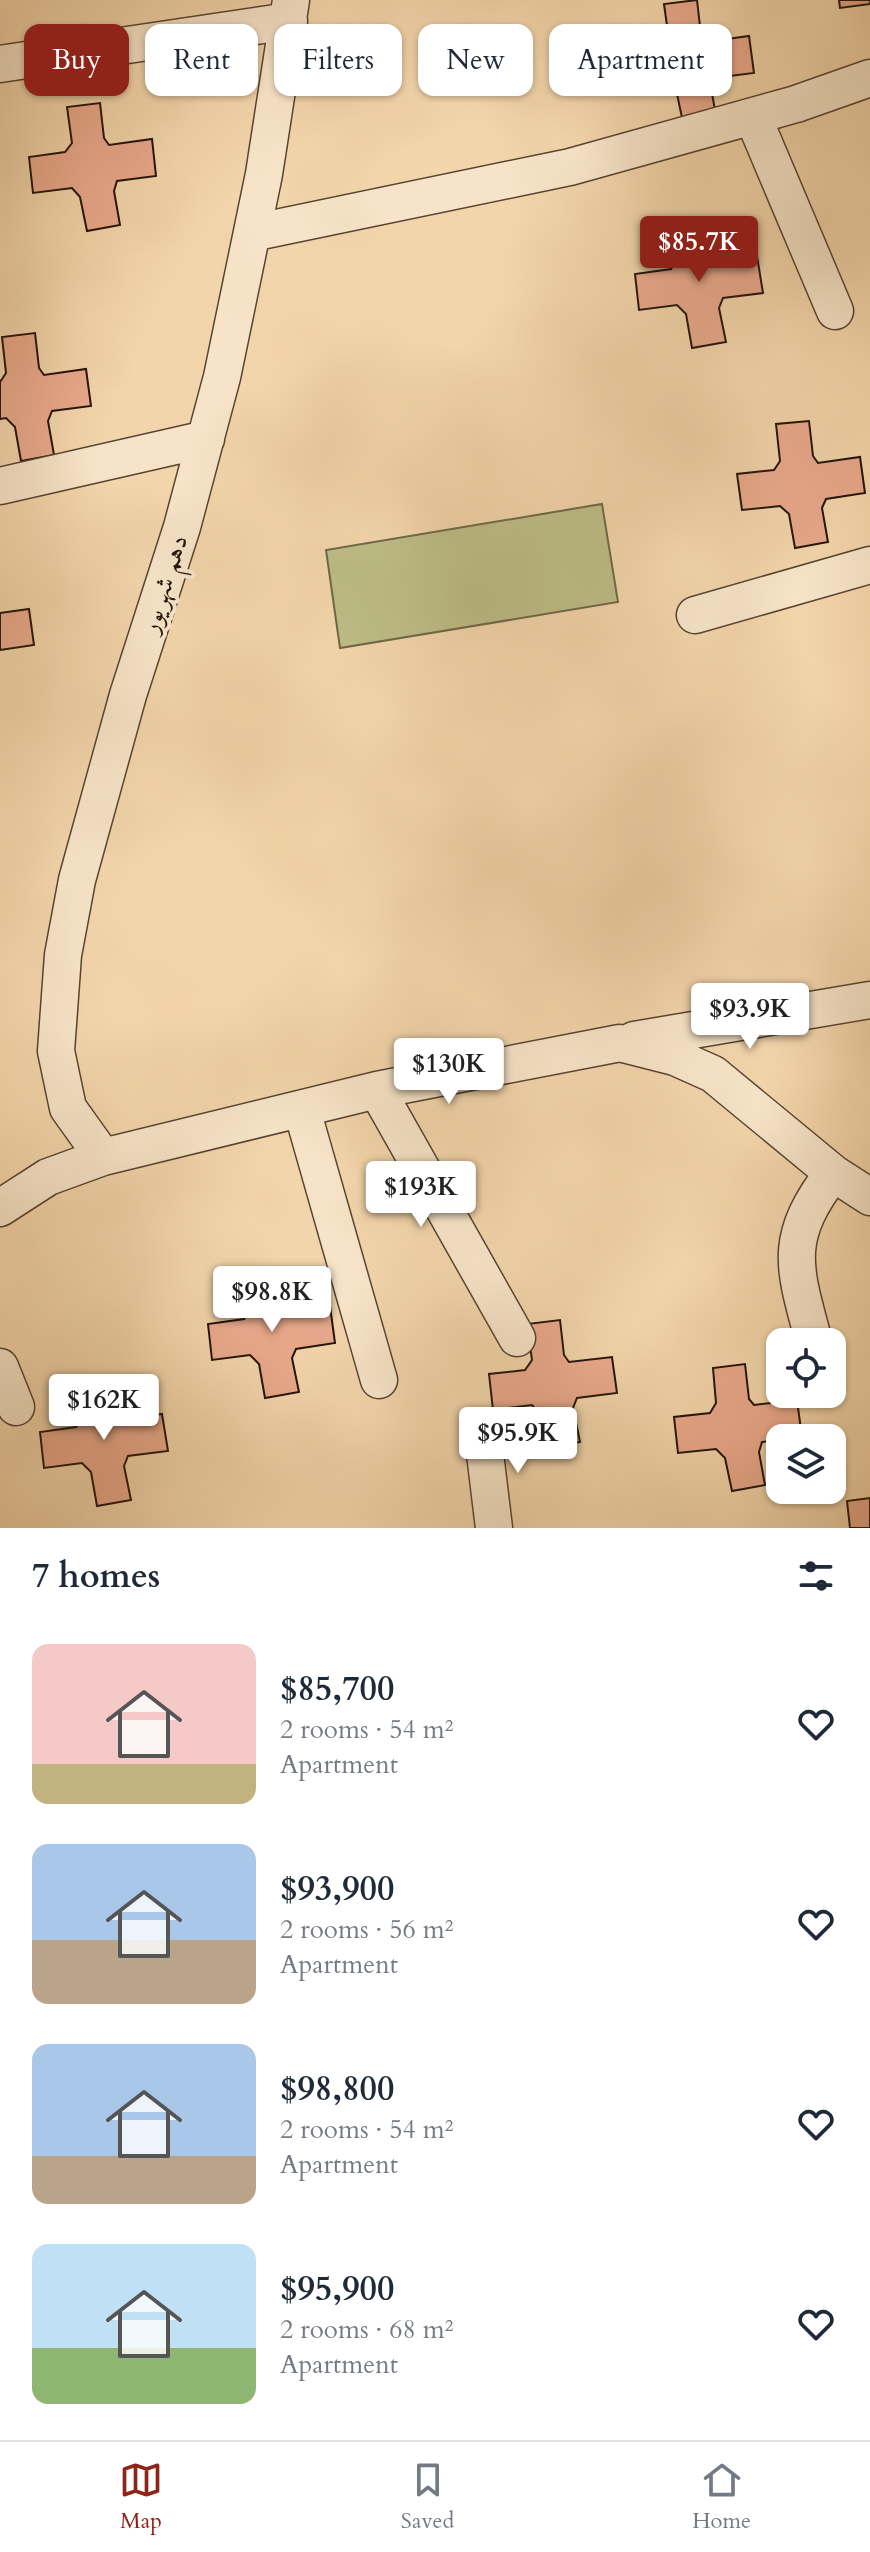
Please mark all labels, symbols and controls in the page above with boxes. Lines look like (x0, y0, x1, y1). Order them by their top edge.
chip: Buy (24, 24, 129, 96)
chip: Rent (145, 24, 258, 96)
chip: Filters (274, 24, 402, 96)
chip: New (418, 24, 533, 96)
chip: Apartment (549, 24, 732, 96)
pin: $85.7K (634, 216, 764, 284)
text: $85.7K (658, 224, 740, 259)
street label: دهم شهریور (131, 530, 203, 643)
pin: $93.9K (685, 983, 815, 1051)
text: $93.9K (709, 991, 791, 1026)
pin: $130K (393, 1038, 505, 1106)
text: $130K (412, 1046, 486, 1081)
pin: $193K (365, 1161, 477, 1229)
text: $193K (384, 1169, 458, 1204)
pin: $98.8K (207, 1266, 337, 1334)
text: $98.8K (231, 1274, 313, 1309)
map controls (766, 1328, 846, 1504)
button: locate (766, 1328, 846, 1408)
pin: $162K (48, 1374, 160, 1442)
text: $162K (67, 1382, 141, 1417)
pin: $95.9K (453, 1407, 583, 1475)
text: $95.9K (477, 1415, 559, 1450)
button: layers (766, 1424, 846, 1504)
text: 7 homes (32, 1553, 160, 1599)
icon: filters (794, 1554, 838, 1598)
text: $85,700 (280, 1666, 394, 1712)
icon: home (96, 1676, 192, 1772)
icon: heart (794, 1702, 838, 1746)
text: 2 rooms · 54 m² (280, 1712, 453, 1747)
text: Apartment (280, 1747, 398, 1782)
text: $93,900 (280, 1866, 394, 1912)
icon: home (96, 1876, 192, 1972)
icon: heart (794, 1902, 838, 1946)
text: 2 rooms · 56 m² (280, 1912, 453, 1947)
text: Apartment (280, 1947, 398, 1982)
text: $98,800 (280, 2066, 394, 2112)
icon: home (96, 2076, 192, 2172)
icon: heart (794, 2102, 838, 2146)
text: 2 rooms · 54 m² (280, 2112, 453, 2147)
text: Apartment (280, 2147, 398, 2182)
text: $95,900 (280, 2266, 394, 2312)
icon: home (96, 2276, 192, 2372)
icon: heart (794, 2302, 838, 2346)
text: 2 rooms · 68 m² (280, 2312, 453, 2347)
text: Apartment (280, 2347, 398, 2382)
tab: Map (119, 2458, 163, 2536)
tab: Saved (401, 2458, 454, 2536)
tab: Home (692, 2458, 751, 2536)

